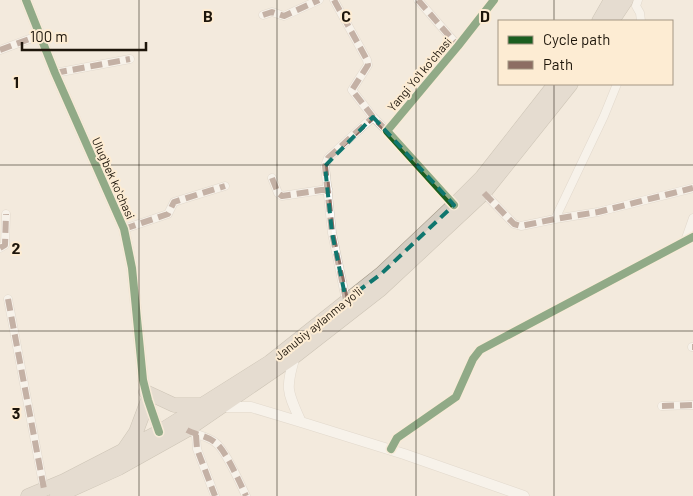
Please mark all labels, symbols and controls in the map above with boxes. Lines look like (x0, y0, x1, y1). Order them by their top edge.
text: B (203, 6, 213, 25)
text: C (341, 6, 351, 25)
text: D (480, 6, 490, 25)
scale bar (22, 20, 146, 52)
legend (498, 20, 673, 85)
text: 100 m (30, 27, 68, 45)
text: Cycle path (543, 30, 610, 48)
street label: Yangi Yoʻl koʻchasi (384, 34, 454, 114)
text: Path (543, 55, 573, 73)
text: 1 (13, 72, 19, 91)
street label: Ulugʻbek koʻchasi (90, 135, 138, 221)
text: 2 (12, 238, 21, 257)
street label: Janubiy aylanma yoʻli (272, 283, 364, 363)
text: 3 (12, 403, 20, 422)

